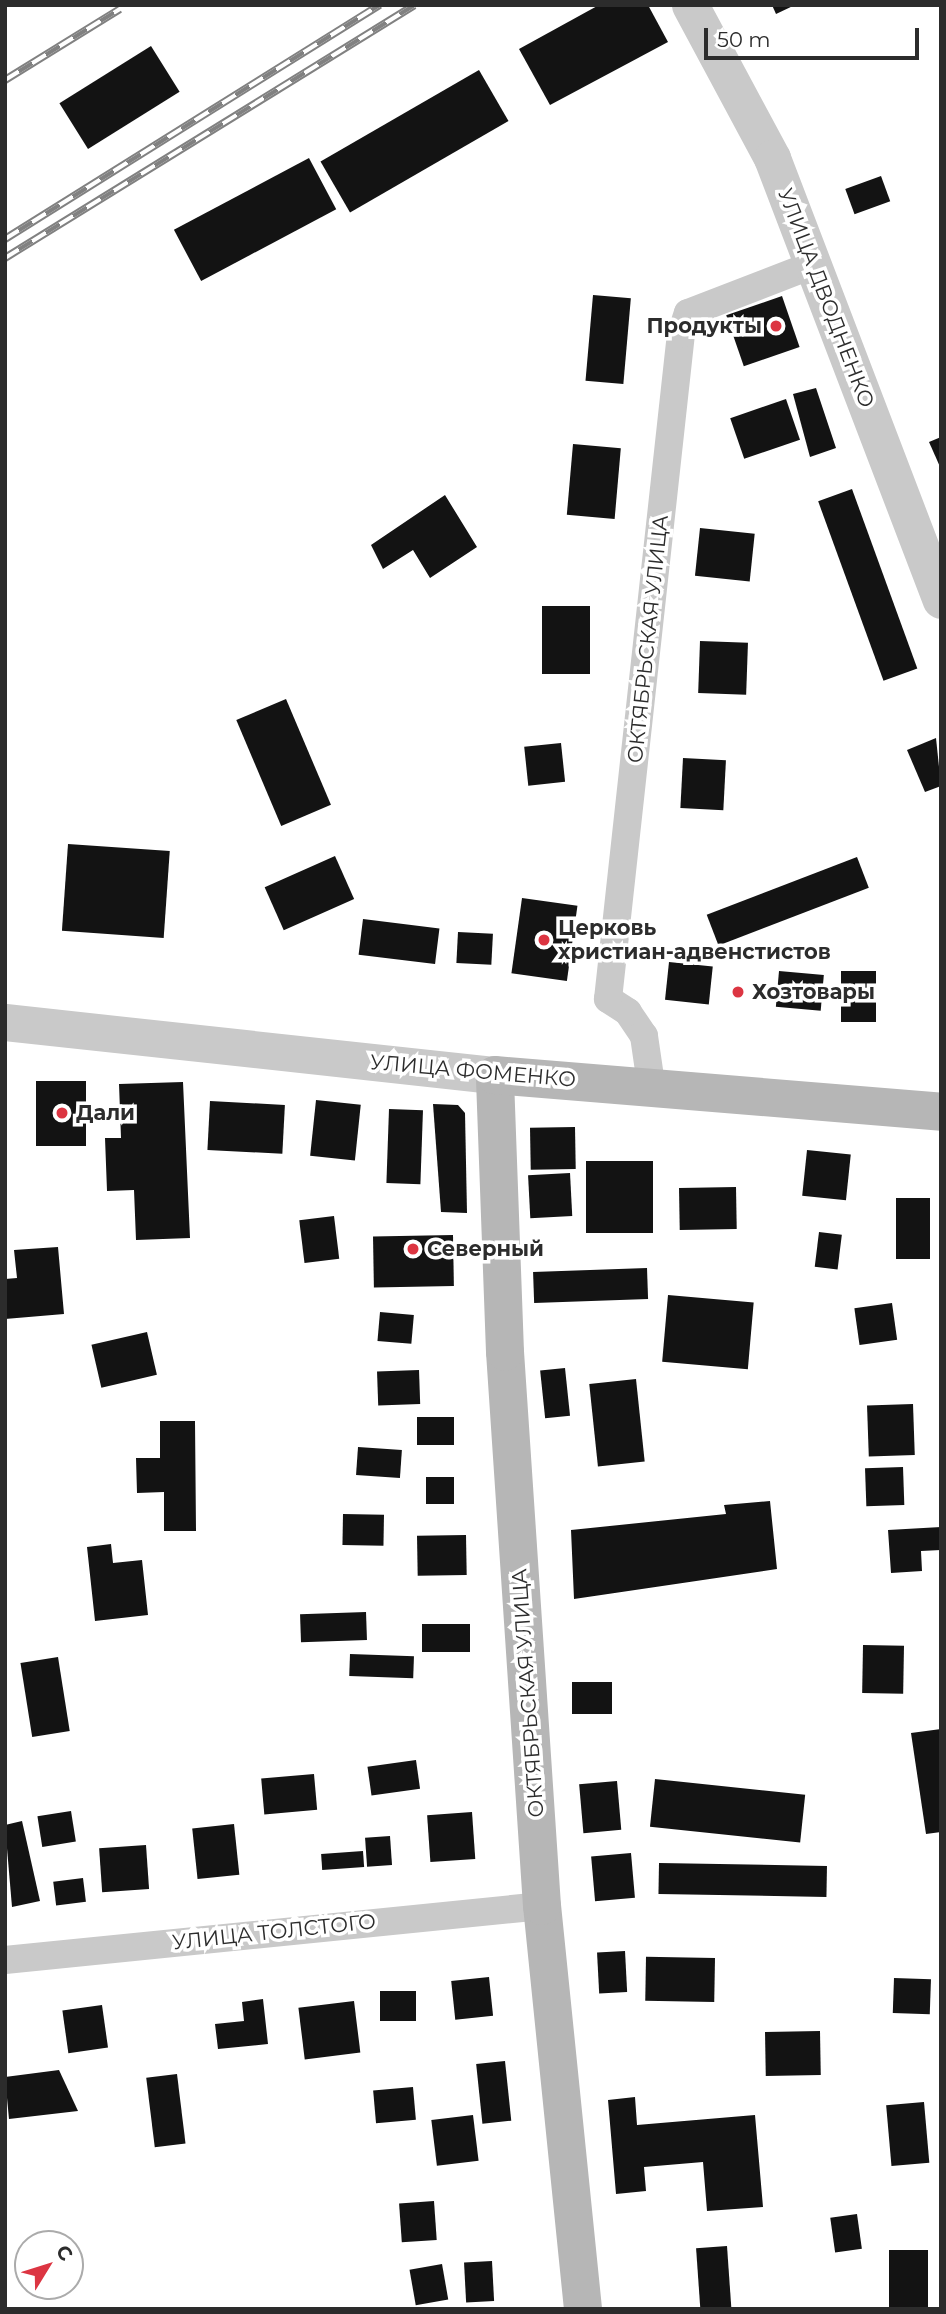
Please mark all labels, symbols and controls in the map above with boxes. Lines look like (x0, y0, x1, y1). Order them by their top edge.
scale bar (708, 14, 923, 58)
text: 50 m (717, 27, 771, 52)
street label: УЛИЦА ДВОДНЕНКО (772, 185, 880, 411)
place label: Продукты (647, 313, 762, 339)
marker: Продукты (768, 318, 784, 334)
street label: ОКТЯБРЬСКАЯ УЛИЦА (622, 514, 674, 764)
place label: Церковь христиан-адвенстистов (558, 915, 831, 965)
marker: Церковь христиан-адвенстистов (536, 932, 552, 948)
place label: Хозтовары (752, 979, 875, 1005)
marker: Хозтовары (730, 984, 746, 1000)
street label: УЛИЦА ФОМЕНКО (369, 1049, 577, 1093)
place label: Дали (76, 1100, 135, 1126)
marker: Дали (54, 1105, 70, 1121)
place label: Северный (427, 1236, 544, 1262)
marker: Северный (405, 1241, 421, 1257)
street label: ОКТЯБРЬСКАЯ УЛИЦА (507, 1568, 549, 1818)
street label: УЛИЦА ТОЛСТОГО (171, 1909, 377, 1955)
north arrow (14, 2230, 84, 2300)
text: С (51, 2240, 78, 2266)

